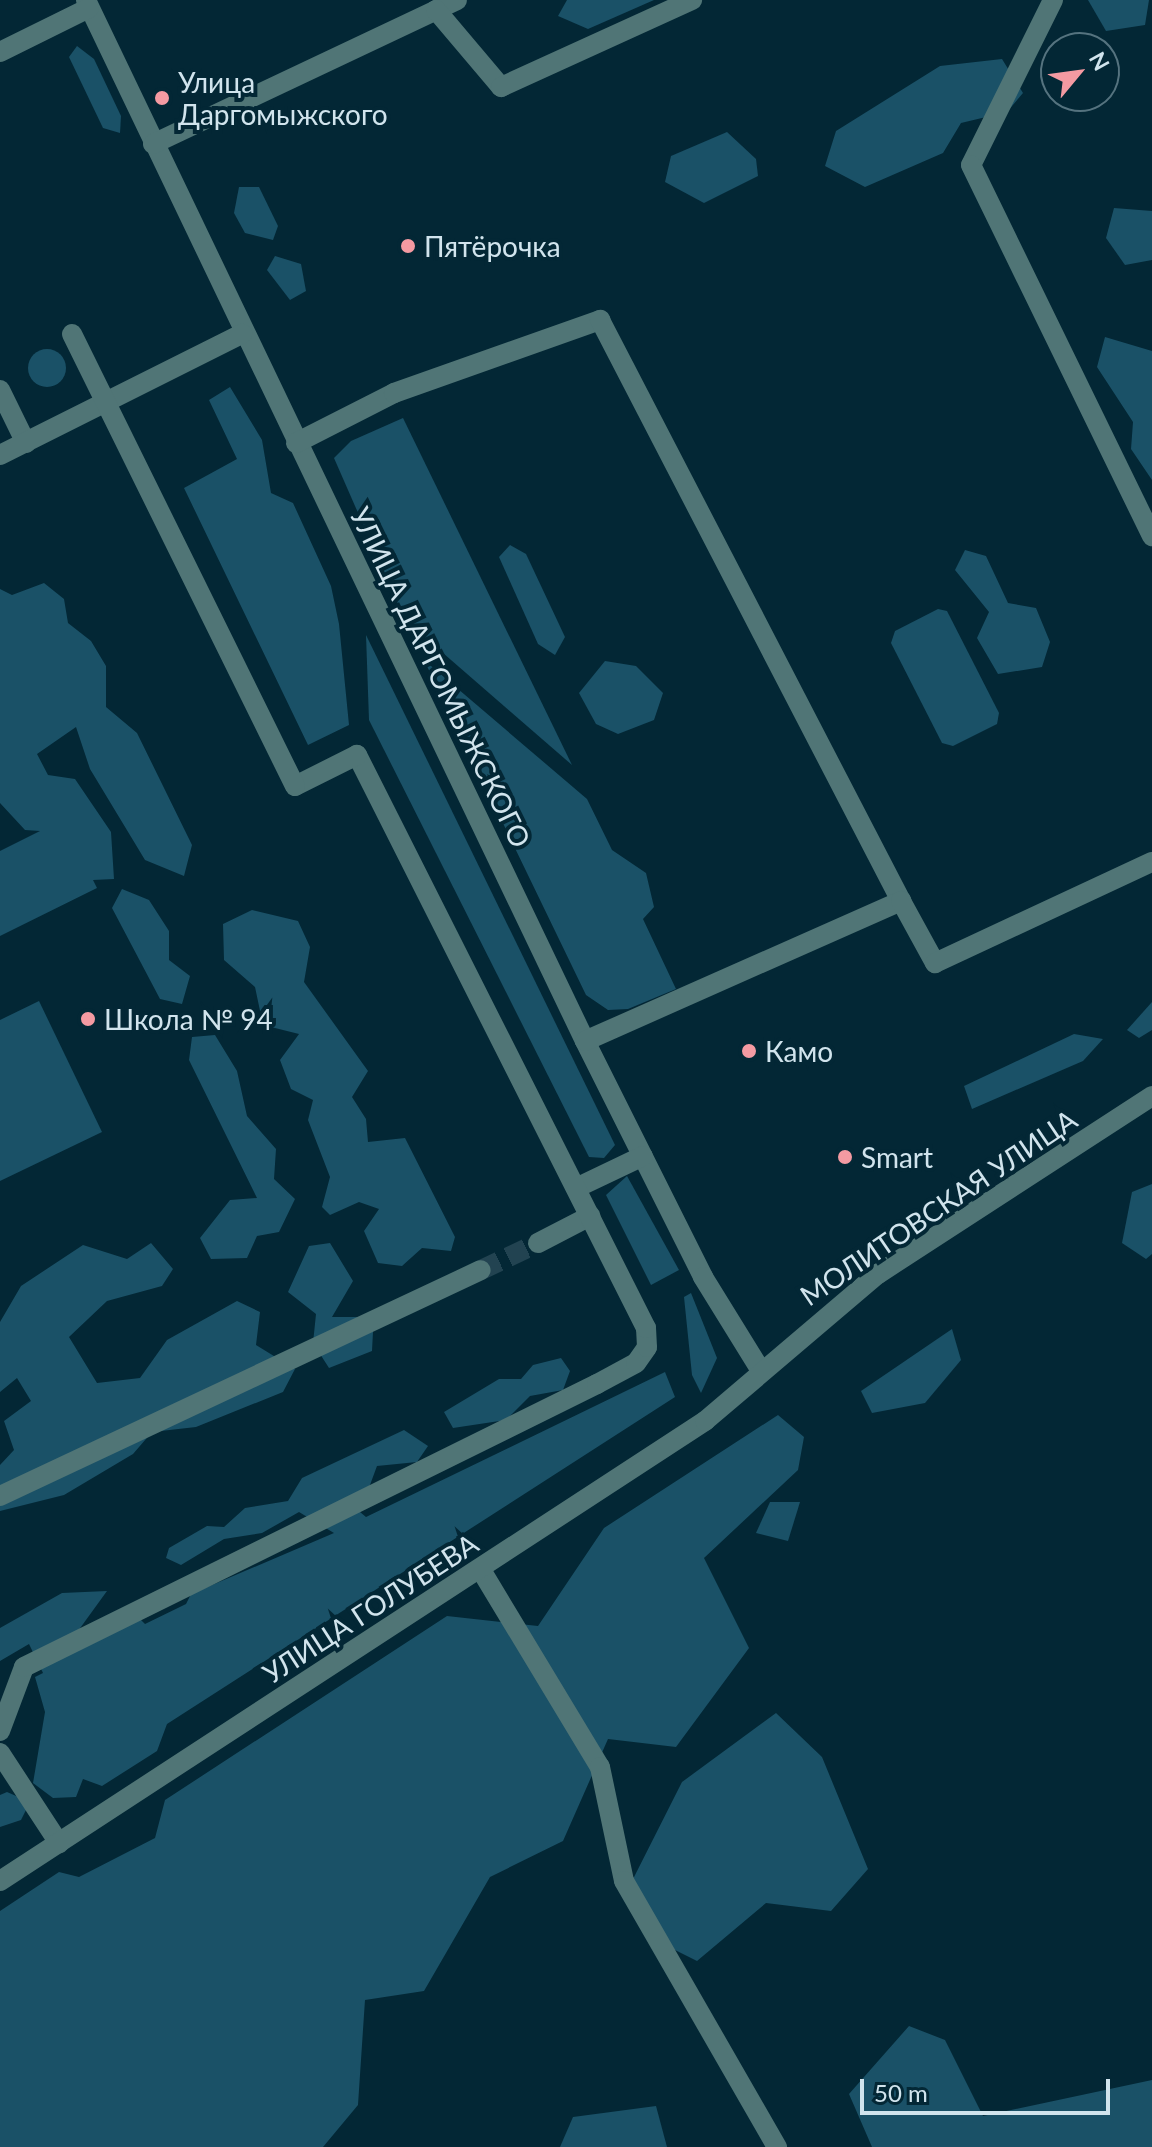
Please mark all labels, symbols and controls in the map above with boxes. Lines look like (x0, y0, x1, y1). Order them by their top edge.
north arrow (1040, 32, 1120, 112)
text: N (1084, 47, 1116, 75)
place label: Улица Даргомыжского (178, 65, 388, 131)
marker: Улица Даргомыжского (153, 89, 171, 107)
place label: Пятёрочка (424, 229, 561, 263)
marker: Пятёрочка (399, 237, 417, 255)
street label: УЛИЦА ДАРГОМЫЖСКОГО (344, 501, 538, 853)
place label: Школа № 94 (104, 1002, 273, 1036)
marker: Школа № 94 (79, 1010, 97, 1028)
place label: Камо (765, 1034, 833, 1068)
marker: Камо (740, 1042, 758, 1060)
street label: МОЛИТОВСКАЯ УЛИЦА (793, 1102, 1083, 1312)
place label: Smart (861, 1140, 933, 1174)
marker: Smart (836, 1148, 854, 1166)
street label: УЛИЦА ГОЛУБЕВА (256, 1526, 484, 1690)
scale bar (864, 2063, 1114, 2113)
text: 50 m (874, 2078, 928, 2107)

